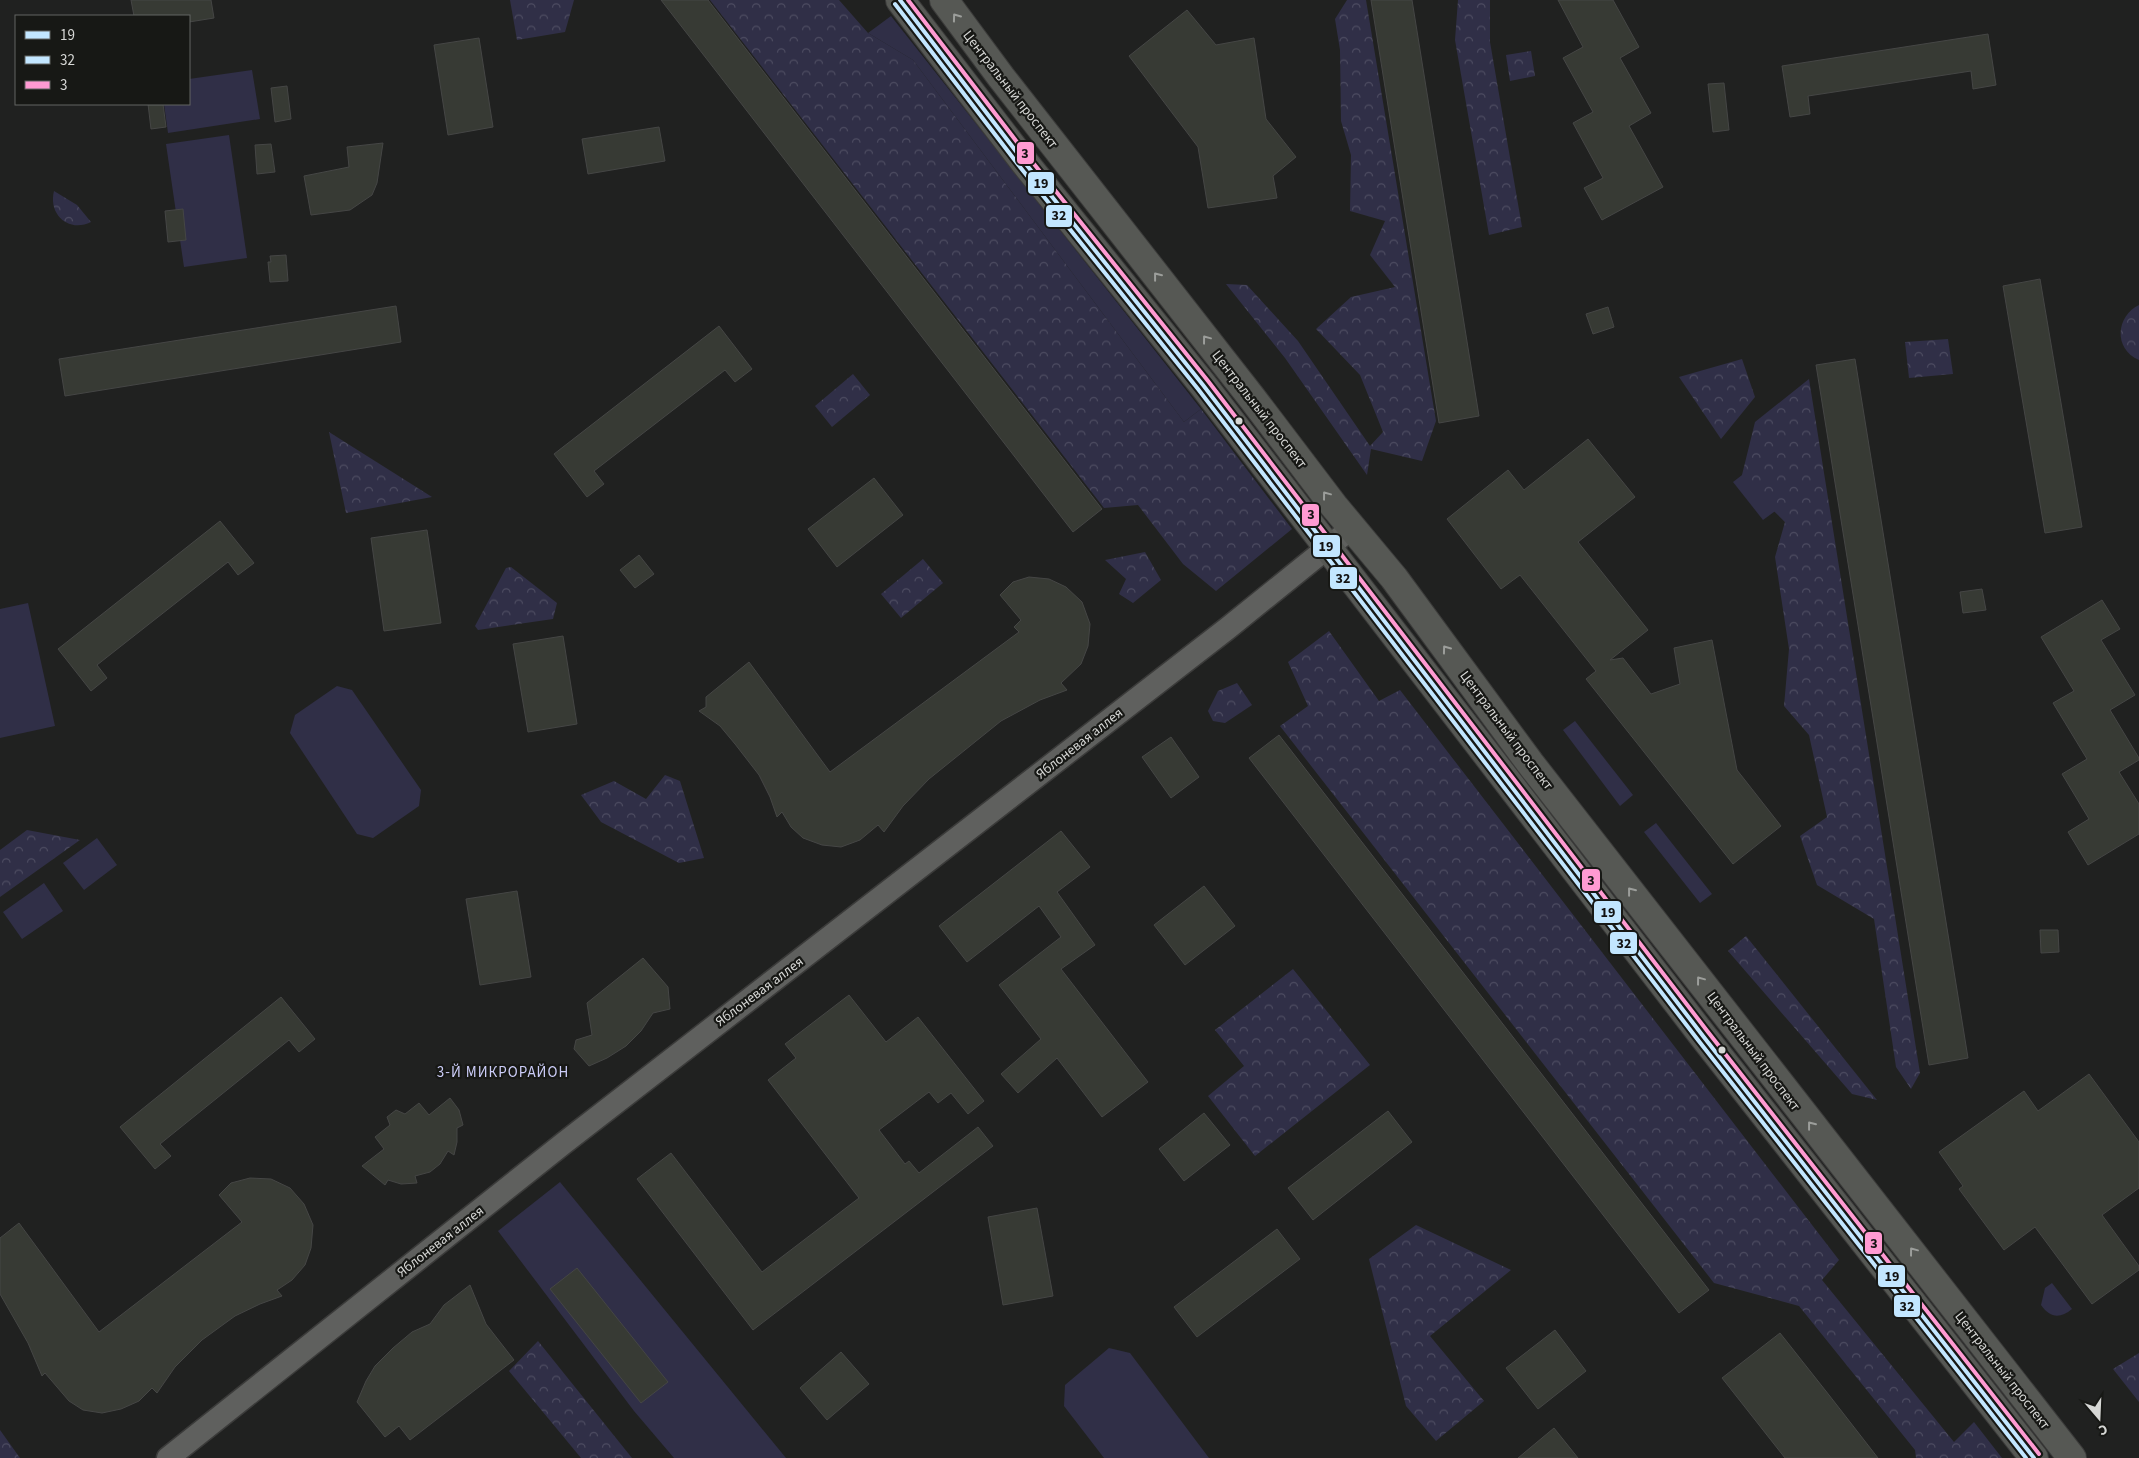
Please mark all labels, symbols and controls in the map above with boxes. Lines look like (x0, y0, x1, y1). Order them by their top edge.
one-way arrow (953, 13, 962, 23)
legend (15, 15, 190, 105)
text: 19 (60, 25, 75, 46)
street label: Центральный проспект (958, 26, 1063, 153)
text: 32 (60, 50, 75, 71)
text: 3 (60, 75, 67, 96)
line badge: 3 (1016, 141, 1035, 165)
text: 3 (1021, 144, 1029, 164)
line badge: 19 (1027, 171, 1055, 195)
text: 19 (1034, 174, 1048, 194)
line badge: 32 (1045, 204, 1073, 228)
text: 32 (1052, 206, 1066, 226)
one-way arrow (1154, 272, 1163, 282)
one-way arrow (1203, 336, 1211, 345)
street label: Центральный проспект (1207, 346, 1312, 473)
unlabelled marker (1234, 416, 1244, 426)
one-way arrow (1323, 491, 1332, 501)
line badge: 3 (1301, 503, 1320, 527)
text: 3 (1307, 505, 1315, 525)
line badge: 19 (1312, 534, 1341, 558)
text: 19 (1319, 537, 1333, 557)
line badge: 32 (1329, 566, 1358, 590)
text: 32 (1336, 569, 1350, 589)
one-way arrow (1443, 645, 1452, 655)
street label: Центральный проспект (1455, 667, 1558, 795)
street label: Яблоневая аллея (1032, 703, 1127, 784)
line badge: 3 (1581, 868, 1601, 892)
text: 3 (1587, 871, 1595, 891)
one-way arrow (1628, 887, 1637, 897)
line badge: 19 (1593, 900, 1622, 924)
text: 19 (1601, 903, 1615, 923)
line badge: 32 (1609, 931, 1638, 955)
text: 32 (1617, 934, 1631, 954)
street label: Яблоневая аллея (711, 952, 808, 1032)
one-way arrow (1697, 976, 1706, 986)
street label: Центральный проспект (1702, 988, 1805, 1116)
unlabelled marker (1717, 1045, 1727, 1055)
district label: 3-Й МИКРОРАЙОН (437, 1062, 569, 1083)
one-way arrow (1808, 1122, 1816, 1131)
street label: Яблоневая аллея (393, 1201, 488, 1282)
line badge: 3 (1864, 1231, 1883, 1255)
text: 3 (1870, 1234, 1878, 1254)
one-way arrow (1910, 1248, 1918, 1257)
line badge: 19 (1877, 1264, 1906, 1288)
text: 19 (1885, 1267, 1899, 1287)
line badge: 32 (1893, 1294, 1921, 1318)
text: 32 (1900, 1297, 1914, 1317)
street label: Центральный проспект (1950, 1307, 2055, 1434)
north arrow (2074, 1393, 2124, 1443)
text: С (2096, 1419, 2110, 1440)

